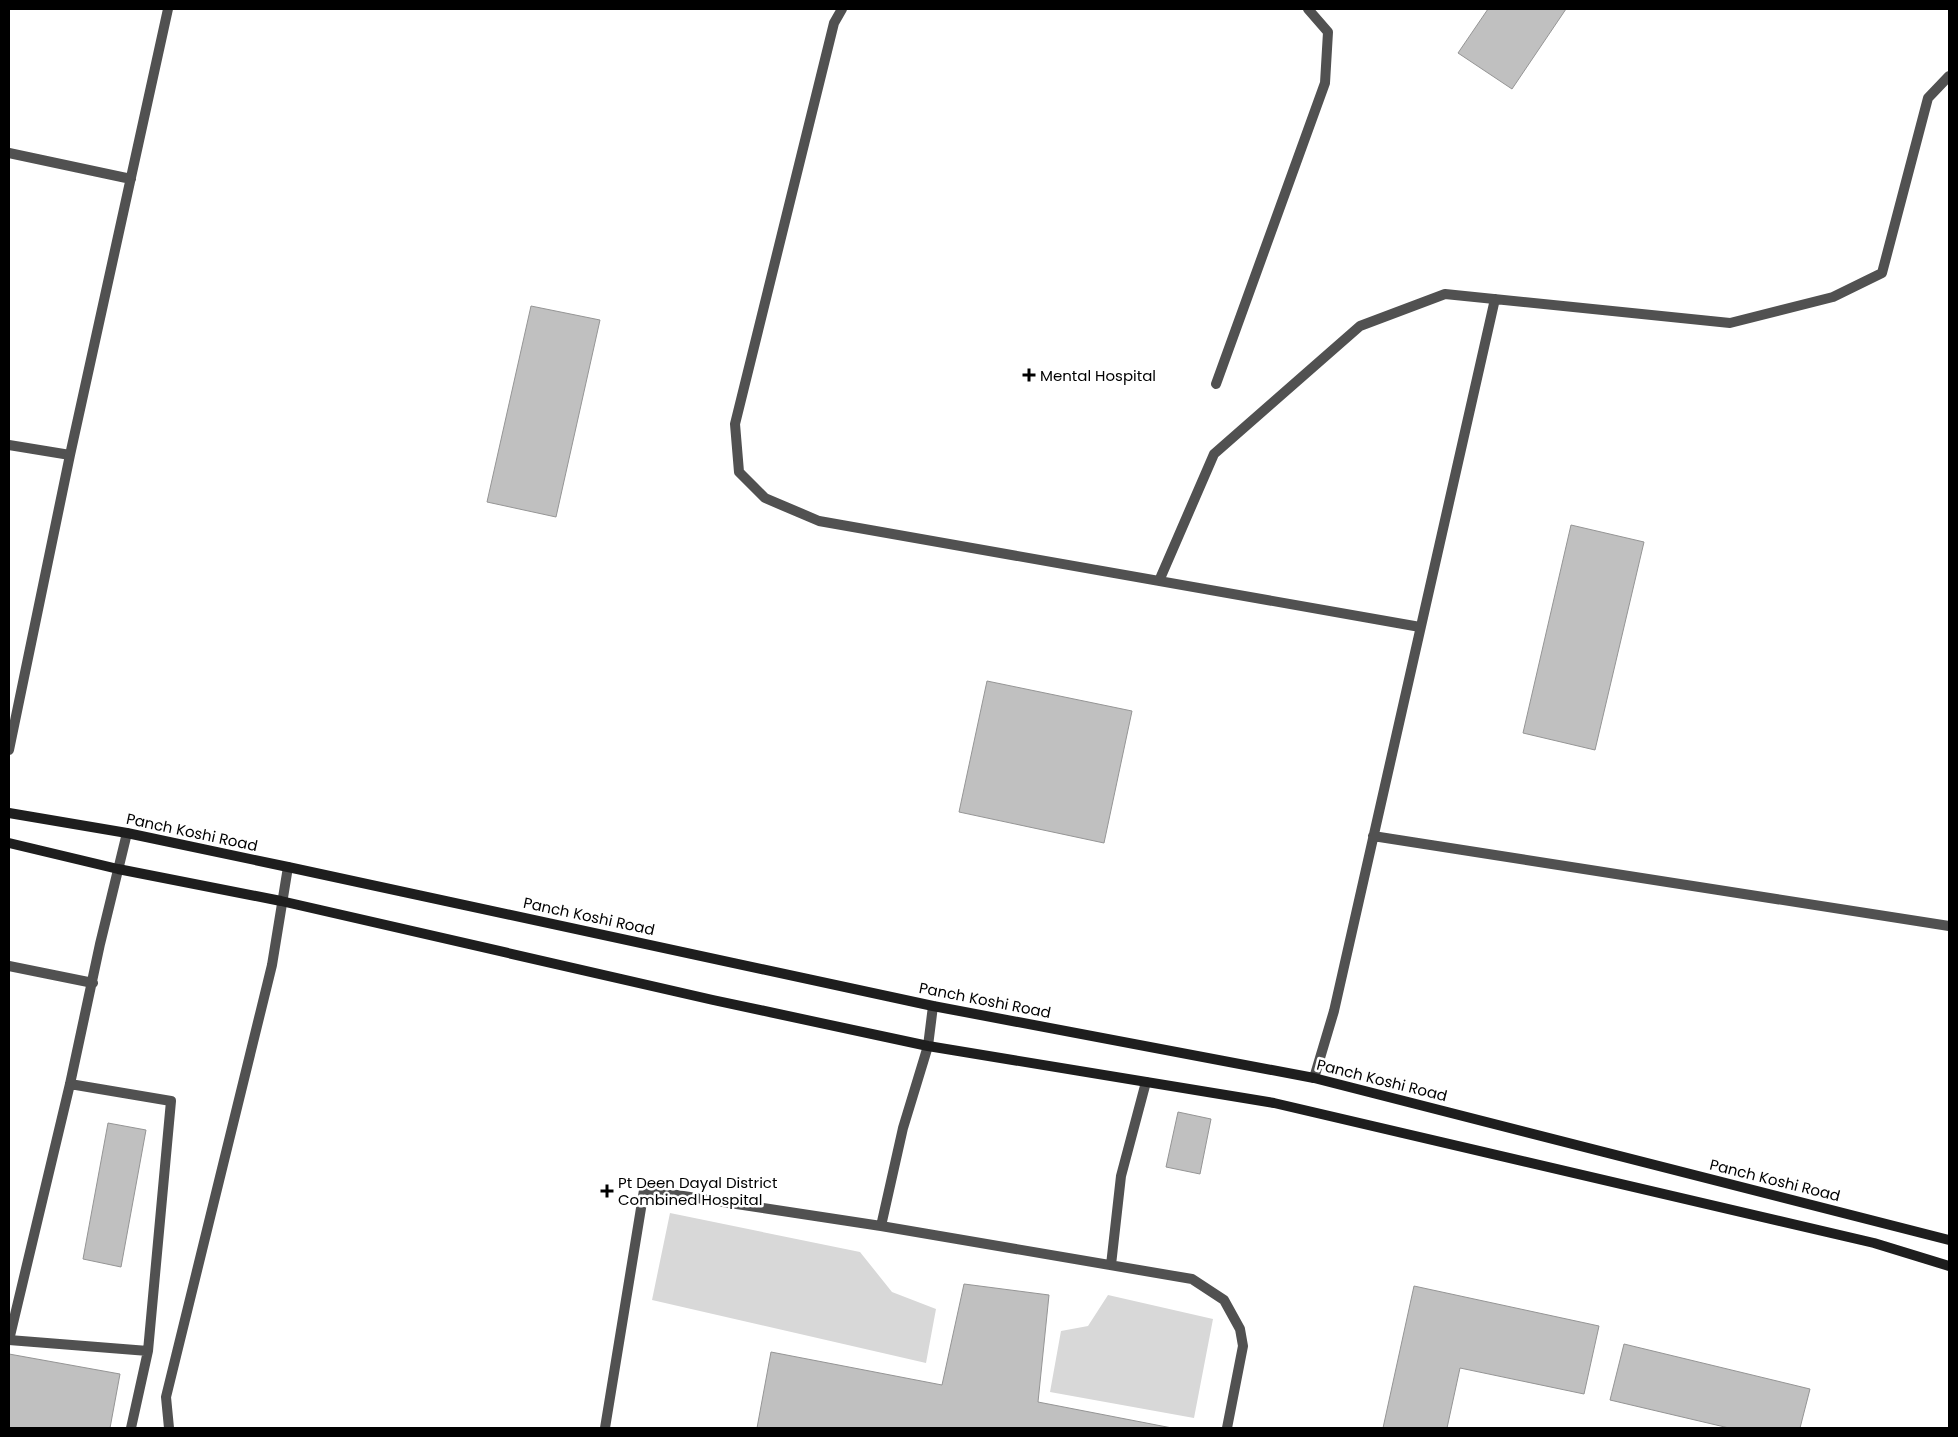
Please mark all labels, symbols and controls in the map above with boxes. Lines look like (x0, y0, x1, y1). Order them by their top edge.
place label: Mental Hospital (1040, 365, 1156, 386)
marker: Mental Hospital (1022, 368, 1036, 382)
street label: Panch Koshi Road (124, 808, 260, 856)
street label: Panch Koshi Road (521, 892, 657, 940)
street label: Panch Koshi Road (917, 977, 1053, 1023)
street label: Panch Koshi Road (1315, 1054, 1449, 1106)
street label: Panch Koshi Road (1708, 1154, 1842, 1206)
place label: Pt Deen Dayal District Combined Hospital (618, 1172, 777, 1210)
marker: Pt Deen Dayal District Combined Hospital (600, 1184, 614, 1198)

